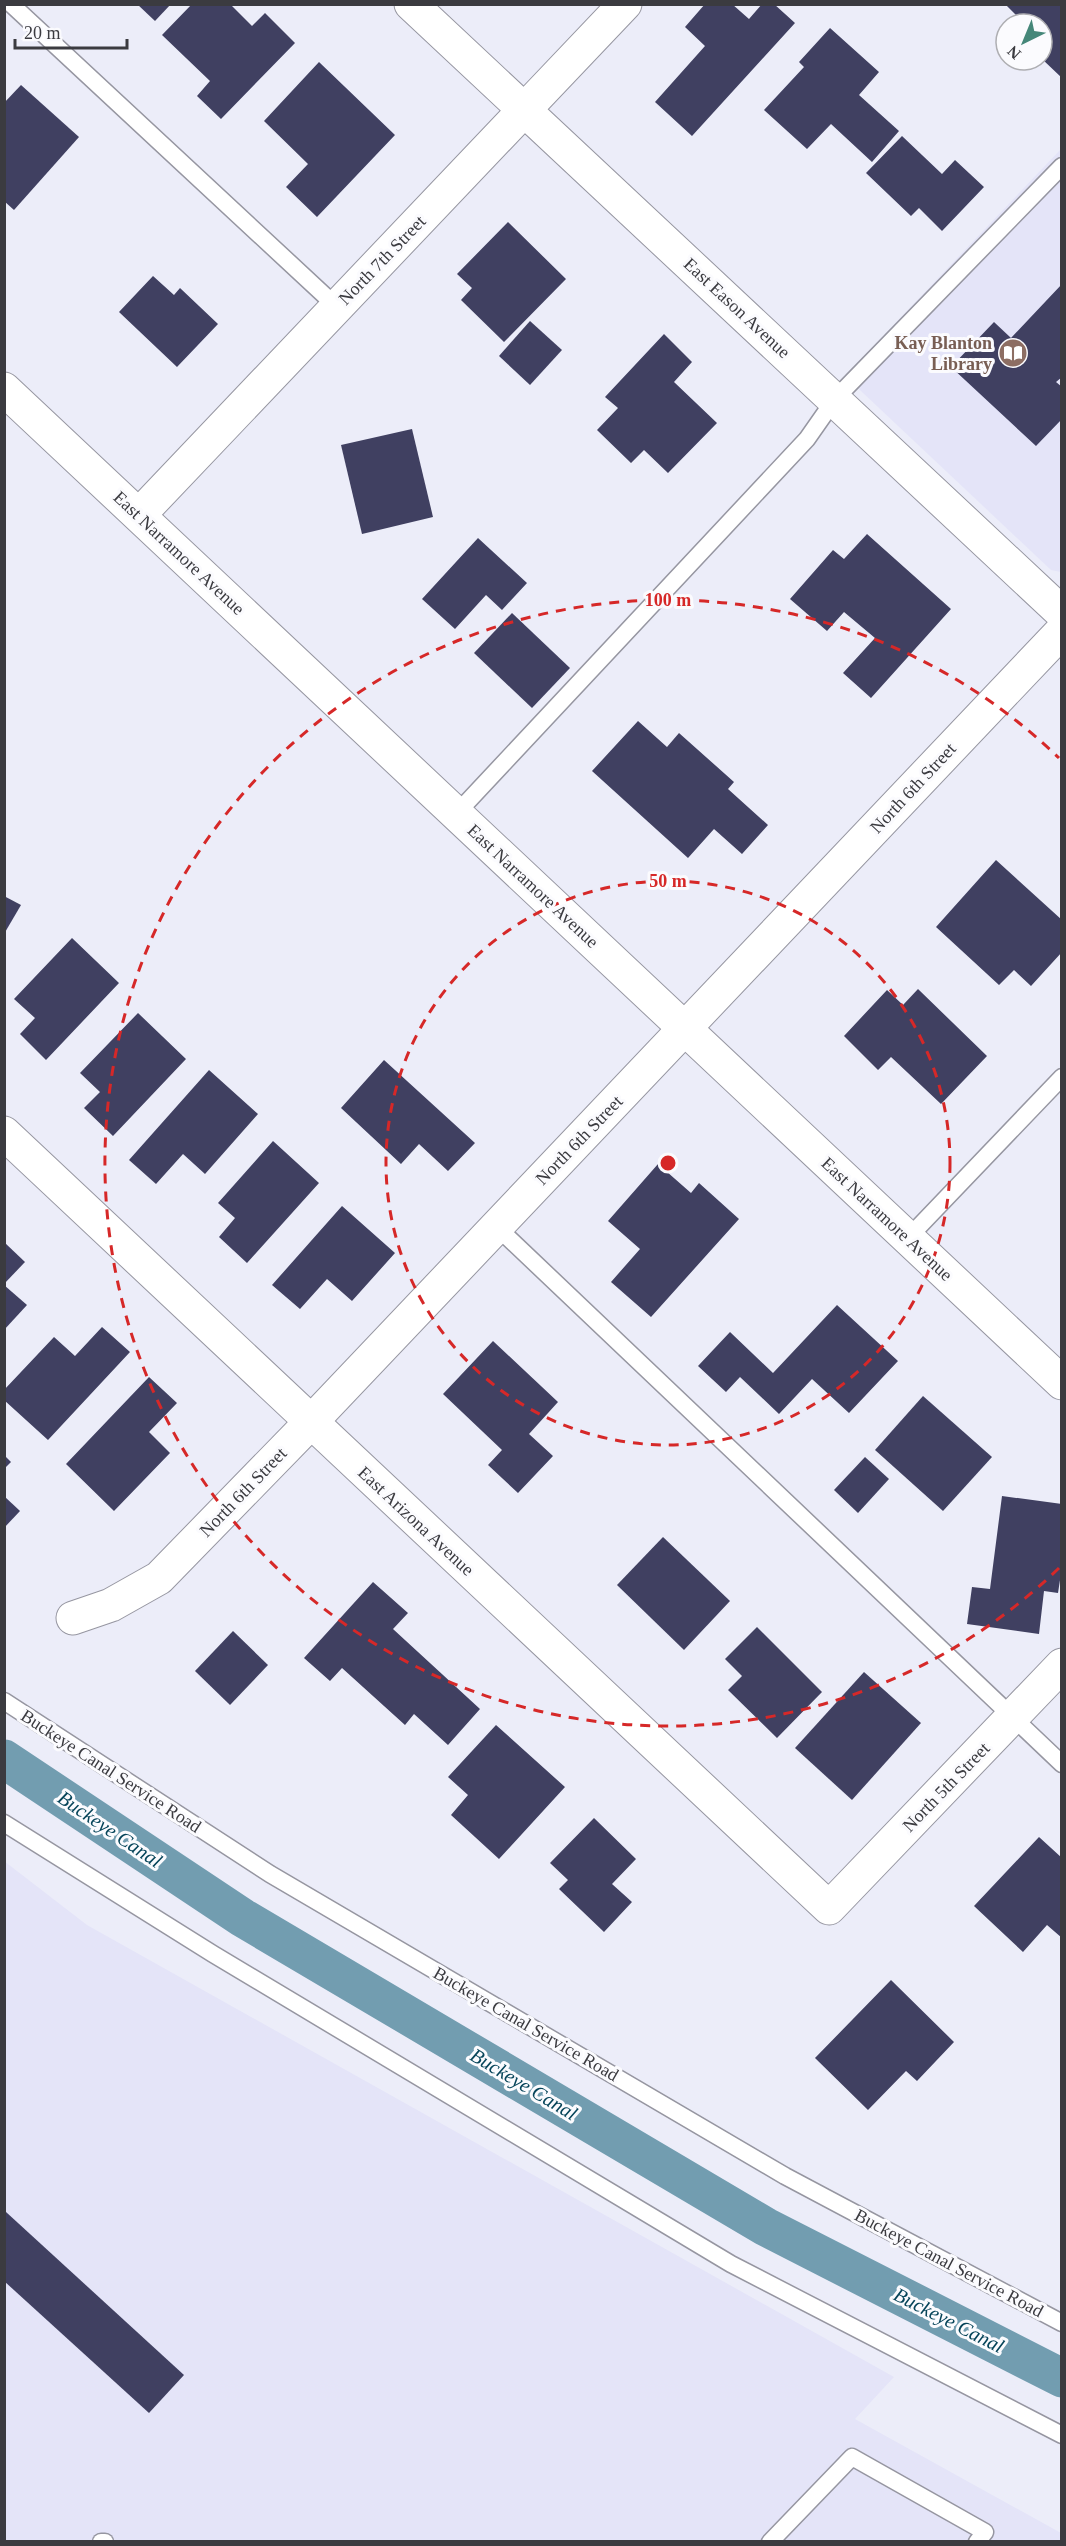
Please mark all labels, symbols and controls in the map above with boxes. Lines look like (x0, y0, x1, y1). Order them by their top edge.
scale bar (15, 12, 128, 50)
north arrow (994, 12, 1054, 72)
text: 20 m (24, 23, 61, 43)
text: N (1004, 42, 1024, 63)
street label: North 7th Street (335, 211, 429, 309)
street label: East Eason Avenue (680, 254, 794, 362)
place label: Kay Blanton Library (894, 333, 992, 374)
library icon: Kay Blanton Library (997, 337, 1029, 369)
street label: East Narramore Avenue (109, 487, 249, 619)
text: 100 m (645, 590, 691, 610)
street label: North 6th Street (866, 739, 960, 837)
street label: East Narramore Avenue (463, 820, 603, 952)
text: 50 m (649, 871, 687, 891)
street label: North 6th Street (532, 1091, 626, 1189)
centre of rings (658, 1153, 678, 1173)
street label: East Narramore Avenue (817, 1153, 957, 1285)
street label: North 6th Street (196, 1443, 290, 1541)
street label: East Arizona Avenue (354, 1462, 478, 1580)
street label: Buckeye Canal Service Road (17, 1705, 205, 1837)
street label: North 5th Street (899, 1738, 993, 1836)
water label: Buckeye Canal (53, 1785, 167, 1873)
street label: Buckeye Canal Service Road (429, 1962, 623, 2086)
water label: Buckeye Canal (466, 2043, 582, 2125)
street label: Buckeye Canal Service Road (851, 2204, 1047, 2322)
water label: Buckeye Canal (890, 2282, 1008, 2358)

